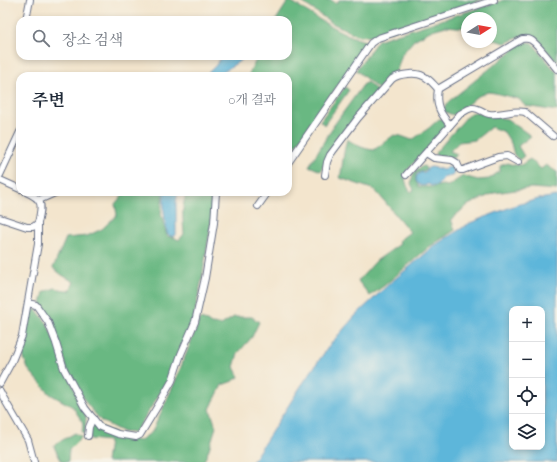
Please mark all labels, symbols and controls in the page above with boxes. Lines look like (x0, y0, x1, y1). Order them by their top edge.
north arrow (461, 12, 497, 48)
search box (16, 16, 292, 60)
icon: search (30, 27, 52, 49)
text: 장소 검색 (62, 31, 123, 49)
text: 주변 (32, 90, 65, 110)
text: 0개 결과 (228, 92, 276, 107)
map controls (509, 306, 545, 450)
button: + (509, 306, 545, 342)
button: − (509, 342, 545, 378)
button: locate (509, 378, 545, 414)
button: layers (509, 414, 545, 450)

